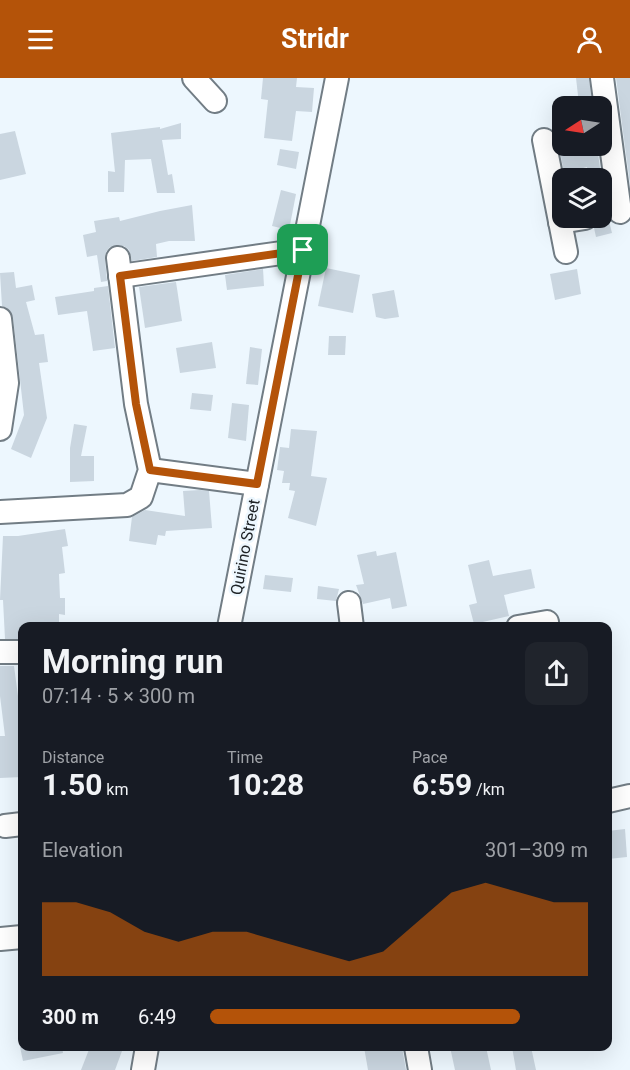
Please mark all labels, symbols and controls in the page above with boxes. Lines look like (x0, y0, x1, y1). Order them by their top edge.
icon: menu (24, 23, 57, 56)
text: Stridr (281, 23, 349, 55)
icon: person (573, 23, 606, 56)
north arrow (552, 96, 612, 156)
map controls (552, 96, 612, 228)
button: layers (552, 168, 612, 228)
pin (277, 224, 328, 275)
icon: arrive (286, 233, 319, 266)
street label: Quirino Street (226, 497, 264, 597)
text: Morning run (42, 642, 223, 681)
button: share (525, 642, 588, 705)
text: 07:14 · 5 × 300 m (42, 684, 195, 708)
text: Distance (42, 748, 104, 767)
text: Time (227, 748, 263, 767)
text: Pace (412, 748, 448, 767)
text: 1.50 (42, 767, 102, 802)
text: 10:28 (227, 767, 304, 802)
text: 6:59 (412, 767, 472, 802)
text: km (102, 780, 128, 799)
text: /km (472, 780, 505, 799)
text: Elevation (42, 838, 123, 862)
text: 301–309 m (485, 838, 588, 862)
text: 300 m (42, 1005, 99, 1029)
text: 6:49 (138, 1005, 177, 1029)

